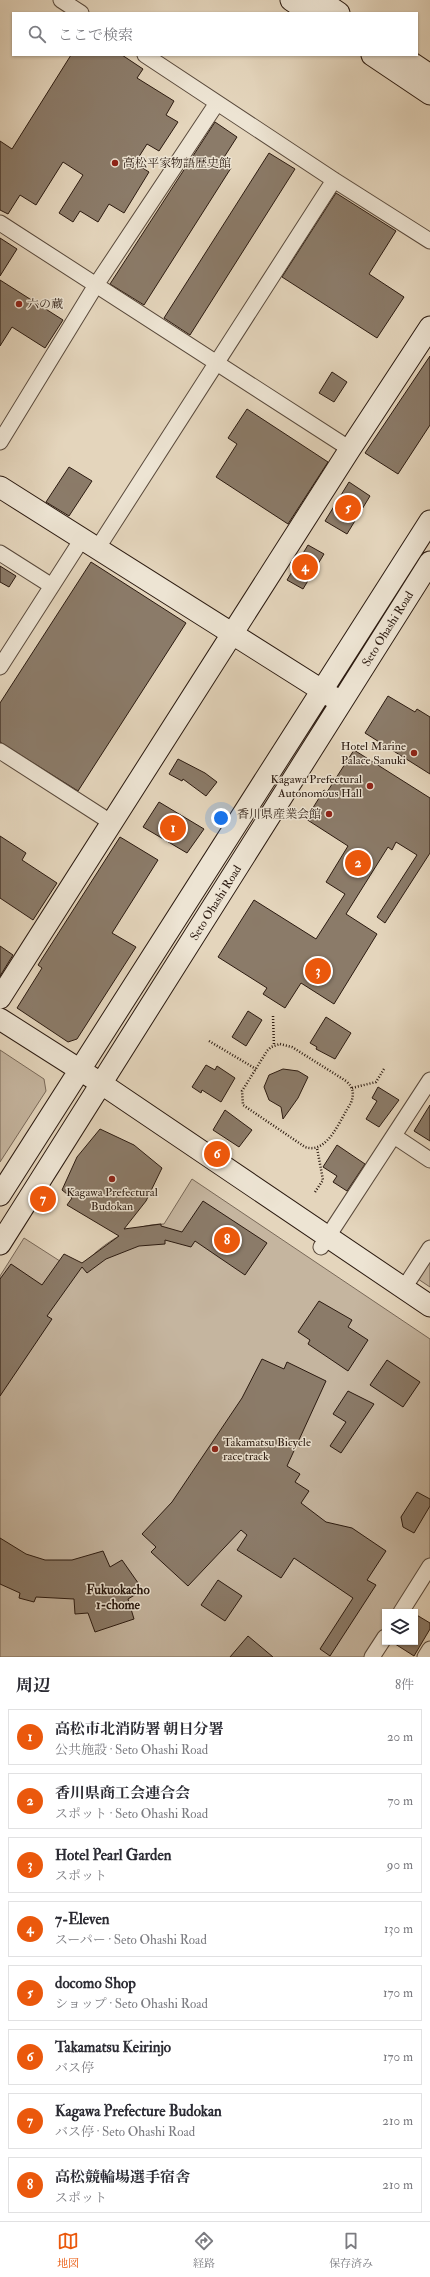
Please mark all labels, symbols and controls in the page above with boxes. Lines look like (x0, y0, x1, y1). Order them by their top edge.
search box (12, 12, 418, 56)
icon: search (26, 23, 48, 45)
text: ここで検索 (58, 26, 133, 45)
place label: 高松平家物語歴史館 (123, 156, 231, 171)
marker: 高松平家物語歴史館 (110, 158, 120, 168)
place label: 六の蔵 (27, 297, 63, 312)
marker: 六の蔵 (14, 299, 24, 309)
pin: 5 (335, 493, 361, 523)
pin: 4 (292, 552, 318, 582)
street label: Seto Ohashi Road (359, 589, 417, 669)
place label: Hotel Marine Palace Sanuki (341, 739, 406, 768)
marker: Hotel Marine Palace Sanuki (409, 748, 419, 758)
place label: Kagawa Prefectural Autonomous Hall (271, 772, 362, 801)
marker: Kagawa Prefectural Autonomous Hall (365, 781, 375, 791)
place label: 香川県産業会館 (237, 807, 321, 822)
your location (211, 808, 231, 828)
marker: 香川県産業会館 (324, 809, 334, 819)
pin: 1 (160, 813, 186, 843)
pin: 2 (345, 848, 371, 878)
street label: Seto Ohashi Road (187, 863, 245, 943)
pin: 3 (305, 956, 331, 986)
pin: 6 (204, 1139, 230, 1169)
marker: Kagawa Prefectural Budokan (107, 1174, 117, 1184)
pin: 7 (30, 1184, 56, 1214)
place label: Kagawa Prefectural Budokan (66, 1185, 158, 1214)
pin: 8 (214, 1225, 240, 1255)
place label: Takamatsu Bicycle race track (223, 1435, 311, 1464)
marker: Takamatsu Bicycle race track (210, 1444, 220, 1454)
district label: Fukuokacho 1-chome (86, 1582, 150, 1613)
map controls (382, 1609, 418, 1645)
button: layers (382, 1609, 418, 1645)
text: 周辺 (16, 1675, 50, 1696)
text: 8件 (395, 1677, 414, 1693)
text: 高松市北消防署 朝日分署 (55, 1720, 223, 1739)
text: 1 (28, 1729, 32, 1745)
text: 20 m (387, 1729, 413, 1745)
text: 公共施設 · Seto Ohashi Road (55, 1742, 208, 1758)
text: 香川県商工会連合会 (55, 1784, 190, 1803)
text: 2 (27, 1793, 33, 1809)
text: 70 m (388, 1793, 413, 1809)
text: スポット · Seto Ohashi Road (55, 1806, 208, 1822)
text: Hotel Pearl Garden (55, 1846, 171, 1865)
text: 3 (28, 1857, 33, 1873)
text: 90 m (387, 1857, 413, 1873)
text: スポット (55, 1868, 107, 1884)
text: 7-Eleven (55, 1910, 109, 1929)
text: 4 (26, 1921, 34, 1937)
text: 130 m (384, 1921, 413, 1937)
text: スーパー · Seto Ohashi Road (55, 1932, 207, 1948)
text: docomo Shop (55, 1974, 136, 1993)
text: 5 (27, 1985, 33, 2001)
text: 170 m (383, 1985, 413, 2001)
text: ショップ · Seto Ohashi Road (55, 1996, 208, 2012)
text: Takamatsu Keirinjo (55, 2038, 171, 2057)
text: 6 (27, 2049, 33, 2065)
text: 170 m (383, 2049, 413, 2065)
text: バス停 (55, 2060, 94, 2076)
text: Kagawa Prefecture Budokan (55, 2102, 222, 2121)
text: 7 (27, 2113, 33, 2129)
text: 210 m (382, 2113, 413, 2129)
text: バス停 · Seto Ohashi Road (55, 2124, 195, 2140)
text: 高松競輪場選手宿舎 (55, 2168, 190, 2187)
text: 8 (27, 2177, 33, 2193)
text: 210 m (382, 2177, 413, 2193)
text: スポット (55, 2190, 107, 2206)
tab: 地図 (57, 2230, 79, 2270)
tab: 経路 (193, 2230, 215, 2270)
tab: 保存済み (329, 2230, 373, 2270)

